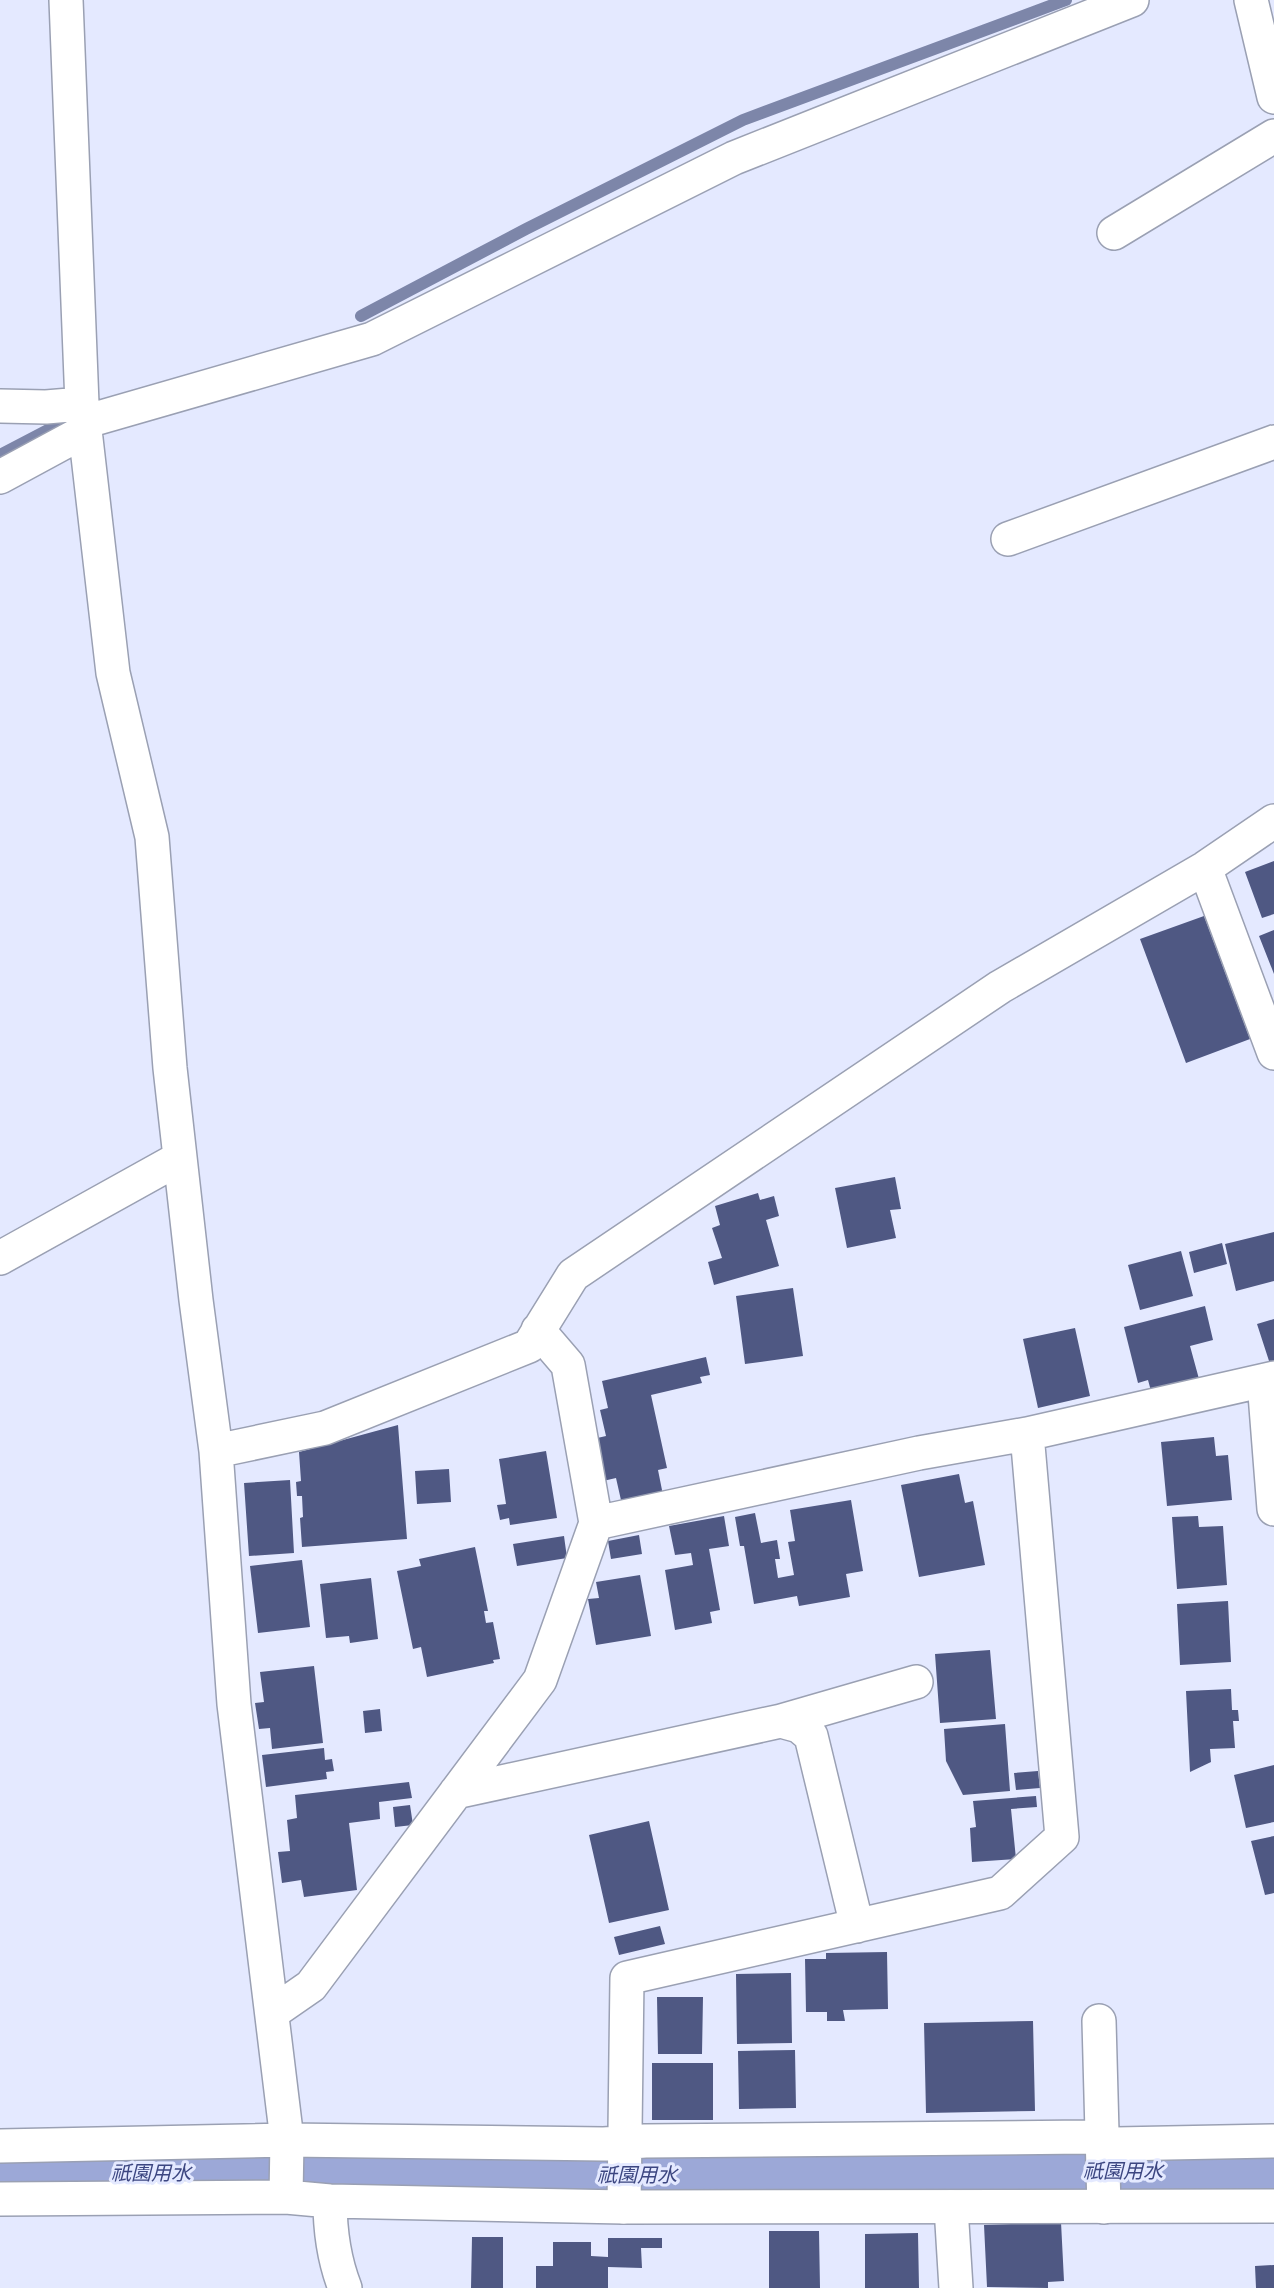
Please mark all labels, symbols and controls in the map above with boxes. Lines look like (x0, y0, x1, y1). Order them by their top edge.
water label: 祇園用水 (1083, 2159, 1165, 2183)
water label: 祇園用水 (111, 2161, 193, 2185)
water label: 祇園用水 (597, 2163, 679, 2187)

